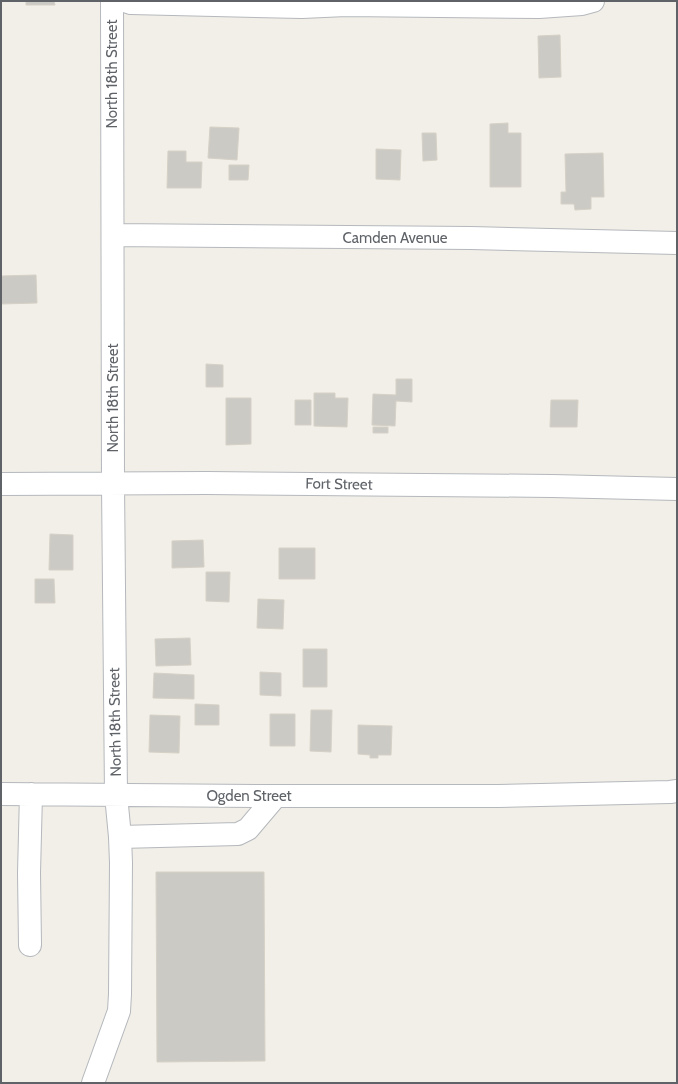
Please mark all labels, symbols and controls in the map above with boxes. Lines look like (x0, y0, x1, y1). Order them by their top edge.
street label: North 18th Street (103, 20, 121, 129)
street label: Camden Avenue (343, 229, 448, 247)
street label: North 18th Street (104, 344, 122, 453)
street label: Fort Street (305, 474, 373, 494)
street label: North 18th Street (105, 667, 125, 777)
street label: Ogden Street (206, 787, 292, 805)

